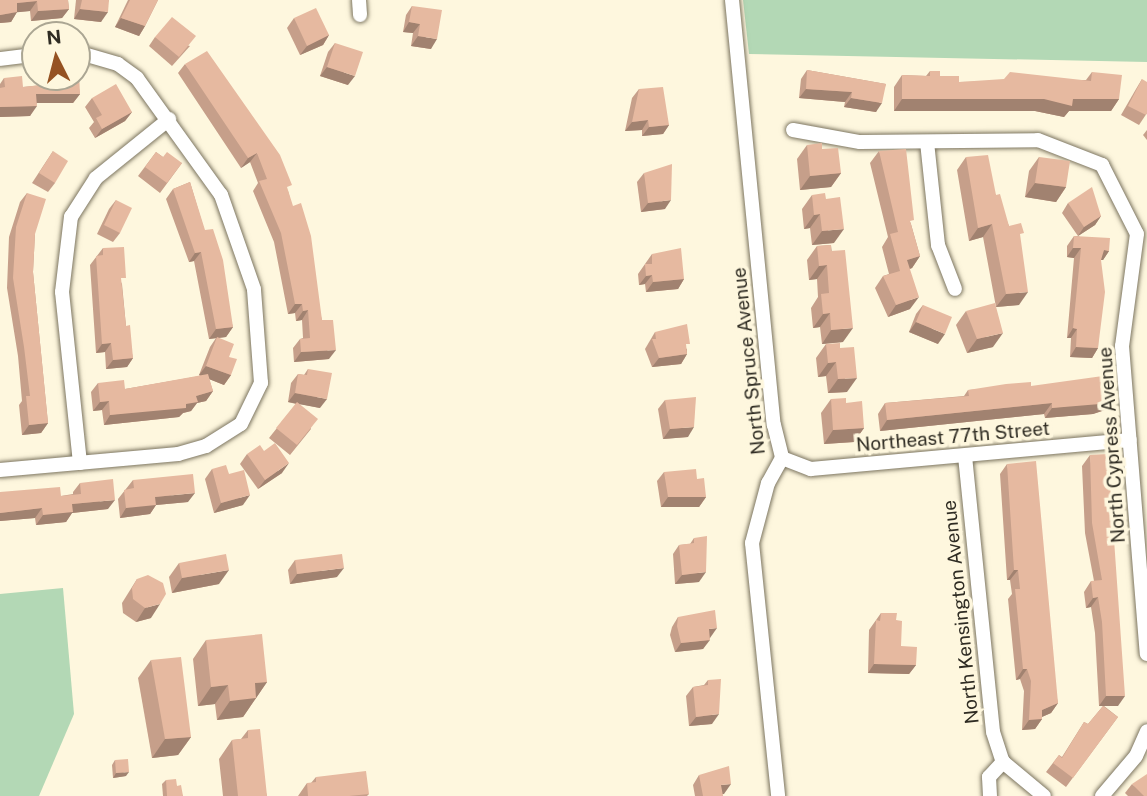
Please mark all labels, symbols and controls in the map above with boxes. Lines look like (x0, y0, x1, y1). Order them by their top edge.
north arrow (21, 21, 91, 91)
text: N (45, 25, 63, 49)
street label: North Spruce Avenue (728, 266, 770, 456)
street label: North Cypress Avenue (1094, 346, 1130, 544)
street label: Northeast 77th Street (855, 417, 1051, 457)
street label: North Kensington Avenue (938, 499, 984, 725)

